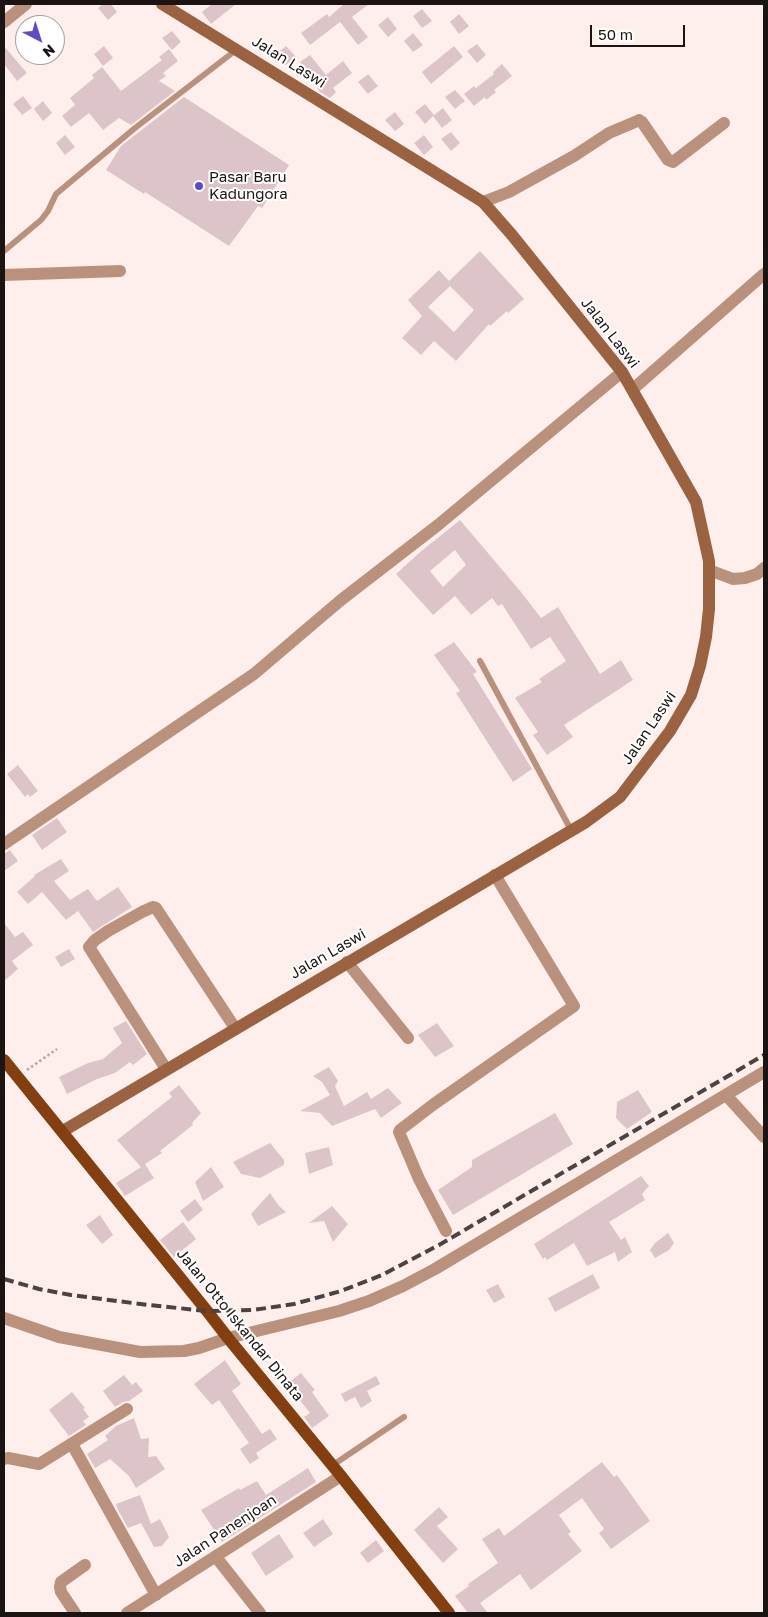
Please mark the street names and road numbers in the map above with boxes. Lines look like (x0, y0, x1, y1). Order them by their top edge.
street label: Jalan Laswi (248, 32, 330, 92)
street label: Jalan Laswi (577, 294, 643, 372)
street label: Jalan Laswi (618, 688, 680, 768)
street label: Jalan Laswi (287, 925, 369, 983)
street label: Jalan Otto Iskandar Dinata (173, 1245, 307, 1405)
street label: Jalan Panenjoan (170, 1491, 280, 1571)

